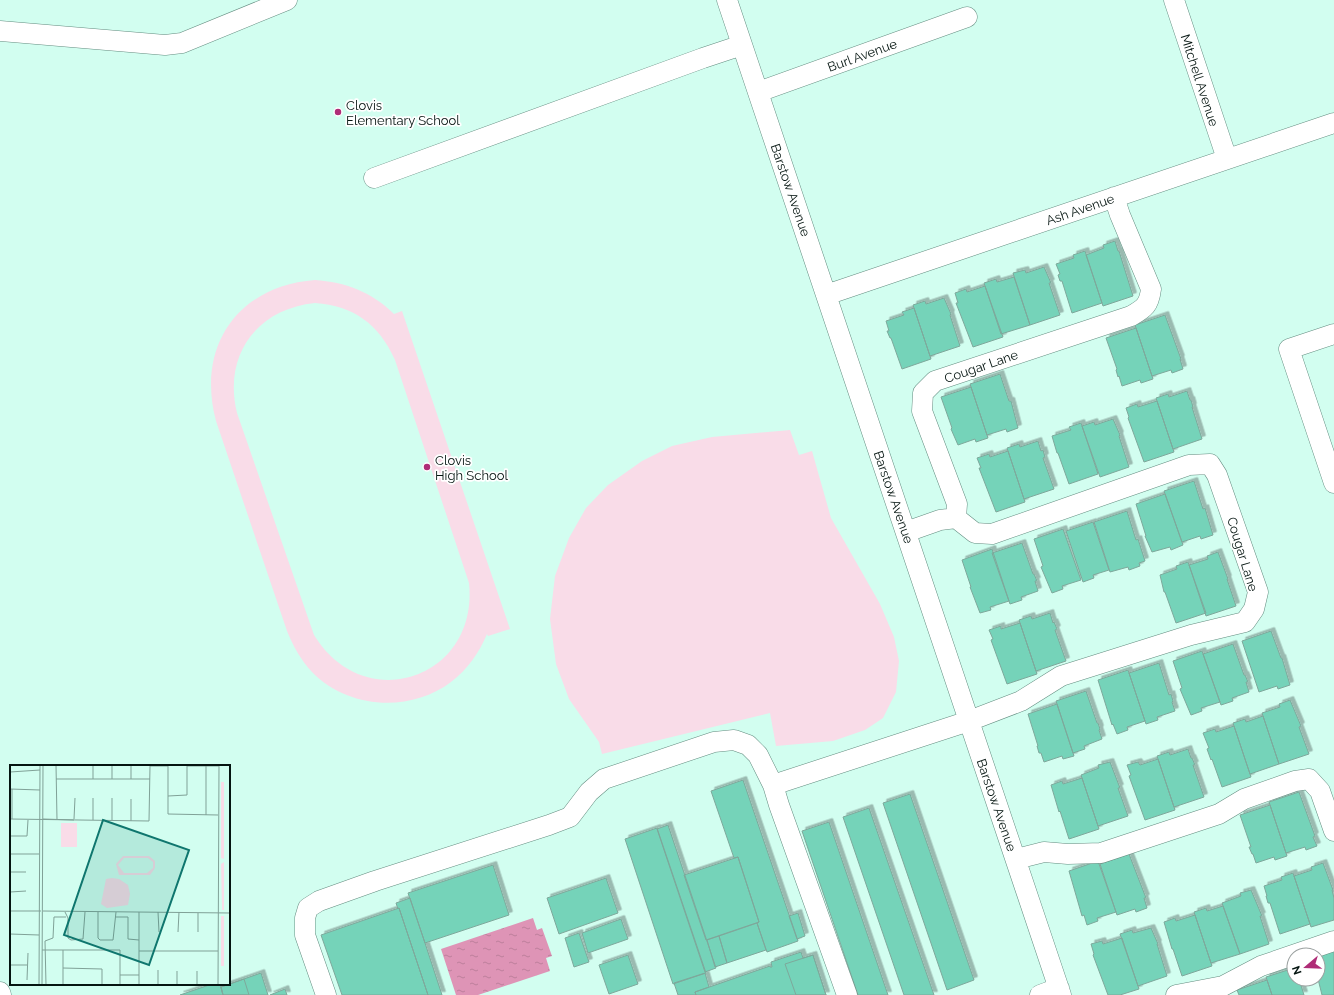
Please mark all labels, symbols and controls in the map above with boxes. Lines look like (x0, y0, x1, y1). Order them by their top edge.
street label: Mitchell Avenue (1178, 32, 1222, 128)
street label: Burl Avenue (825, 36, 899, 75)
place label: Clovis Elementary School (346, 98, 460, 128)
marker: Clovis Elementary School (333, 107, 343, 117)
street label: Barstow Avenue (768, 142, 814, 239)
street label: Ash Avenue (1044, 191, 1117, 228)
street label: Cougar Lane (942, 347, 1020, 386)
street label: Barstow Avenue (871, 449, 917, 546)
place label: Clovis High School (435, 453, 508, 483)
marker: Clovis High School (422, 462, 432, 472)
street label: Cougar Lane (1224, 515, 1261, 593)
street label: Barstow Avenue (974, 757, 1020, 854)
inset map (10, 765, 230, 985)
north arrow (1286, 947, 1326, 987)
text: N (1290, 964, 1305, 976)

